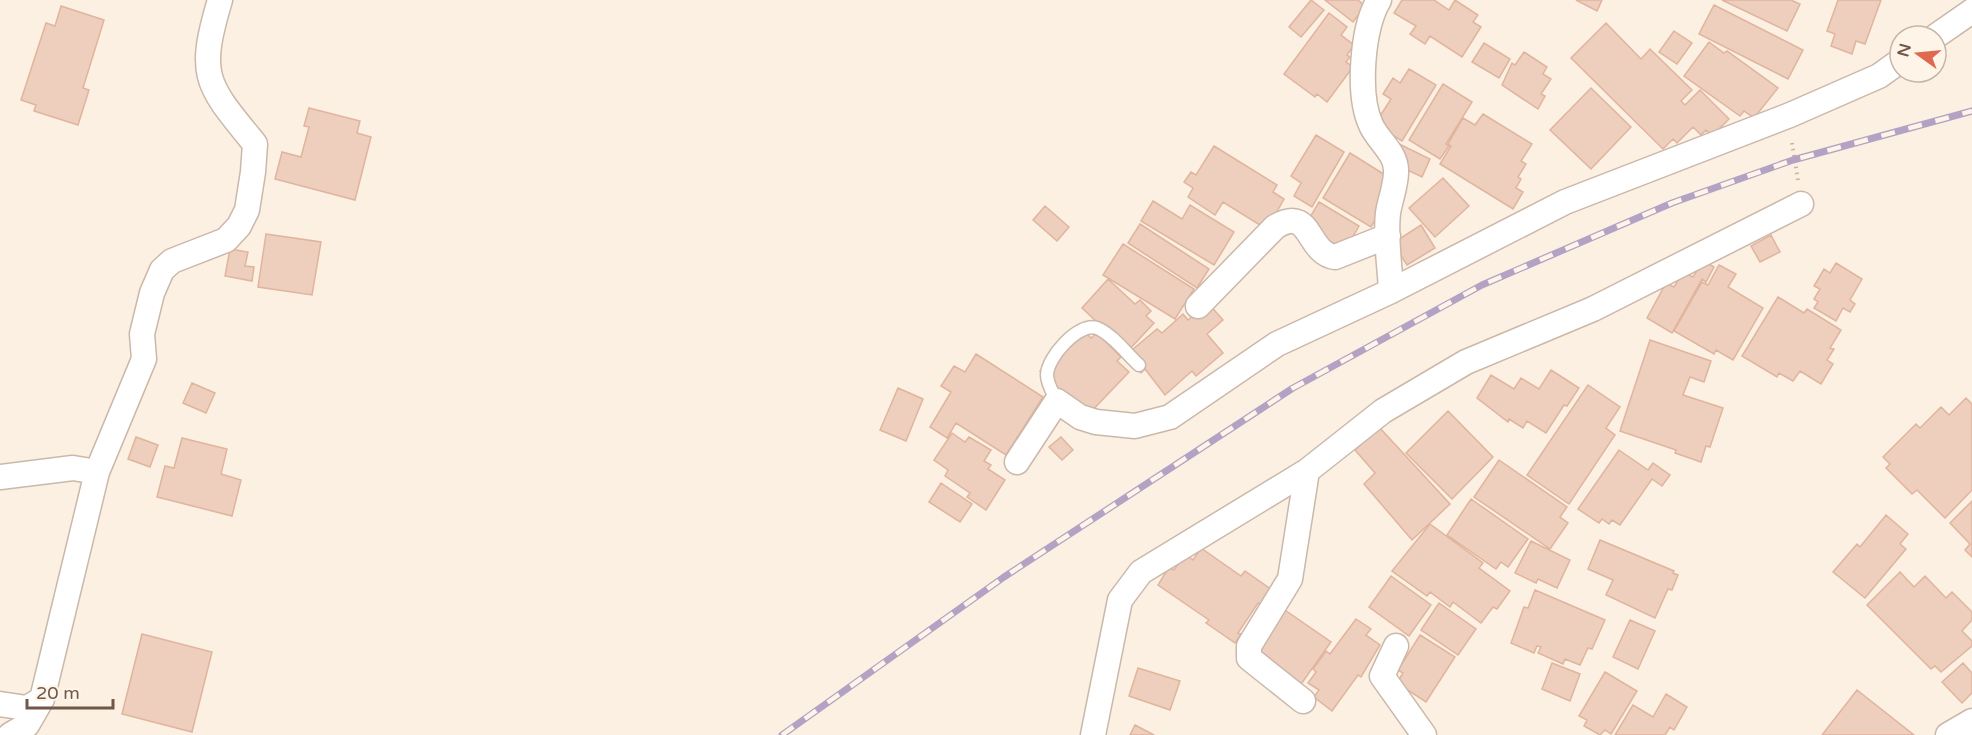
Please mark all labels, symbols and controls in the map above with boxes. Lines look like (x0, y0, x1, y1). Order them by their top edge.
north arrow (1888, 24, 1948, 84)
text: N (1893, 42, 1916, 59)
scale bar (27, 672, 112, 710)
text: 20 m (36, 682, 80, 704)

